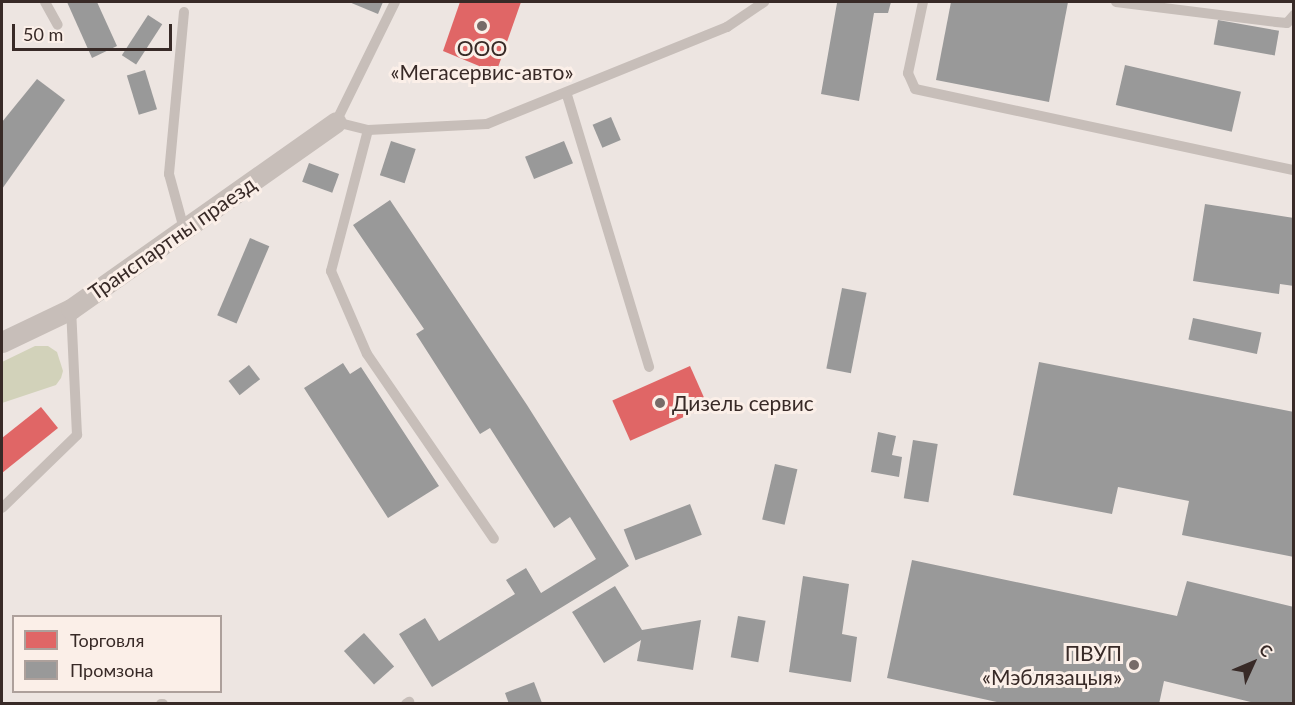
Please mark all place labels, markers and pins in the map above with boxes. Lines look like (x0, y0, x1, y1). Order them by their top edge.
marker: ООО «Мегасервис-авто» (475, 19, 489, 33)
place label: ООО «Мегасервис-авто» (391, 35, 573, 85)
place label: Дизель сервис (672, 390, 814, 416)
marker: Дизель сервис (653, 396, 667, 410)
place label: ПВУП «Мэблязацыя» (982, 640, 1122, 690)
marker: ПВУП «Мэблязацыя» (1127, 658, 1141, 672)

